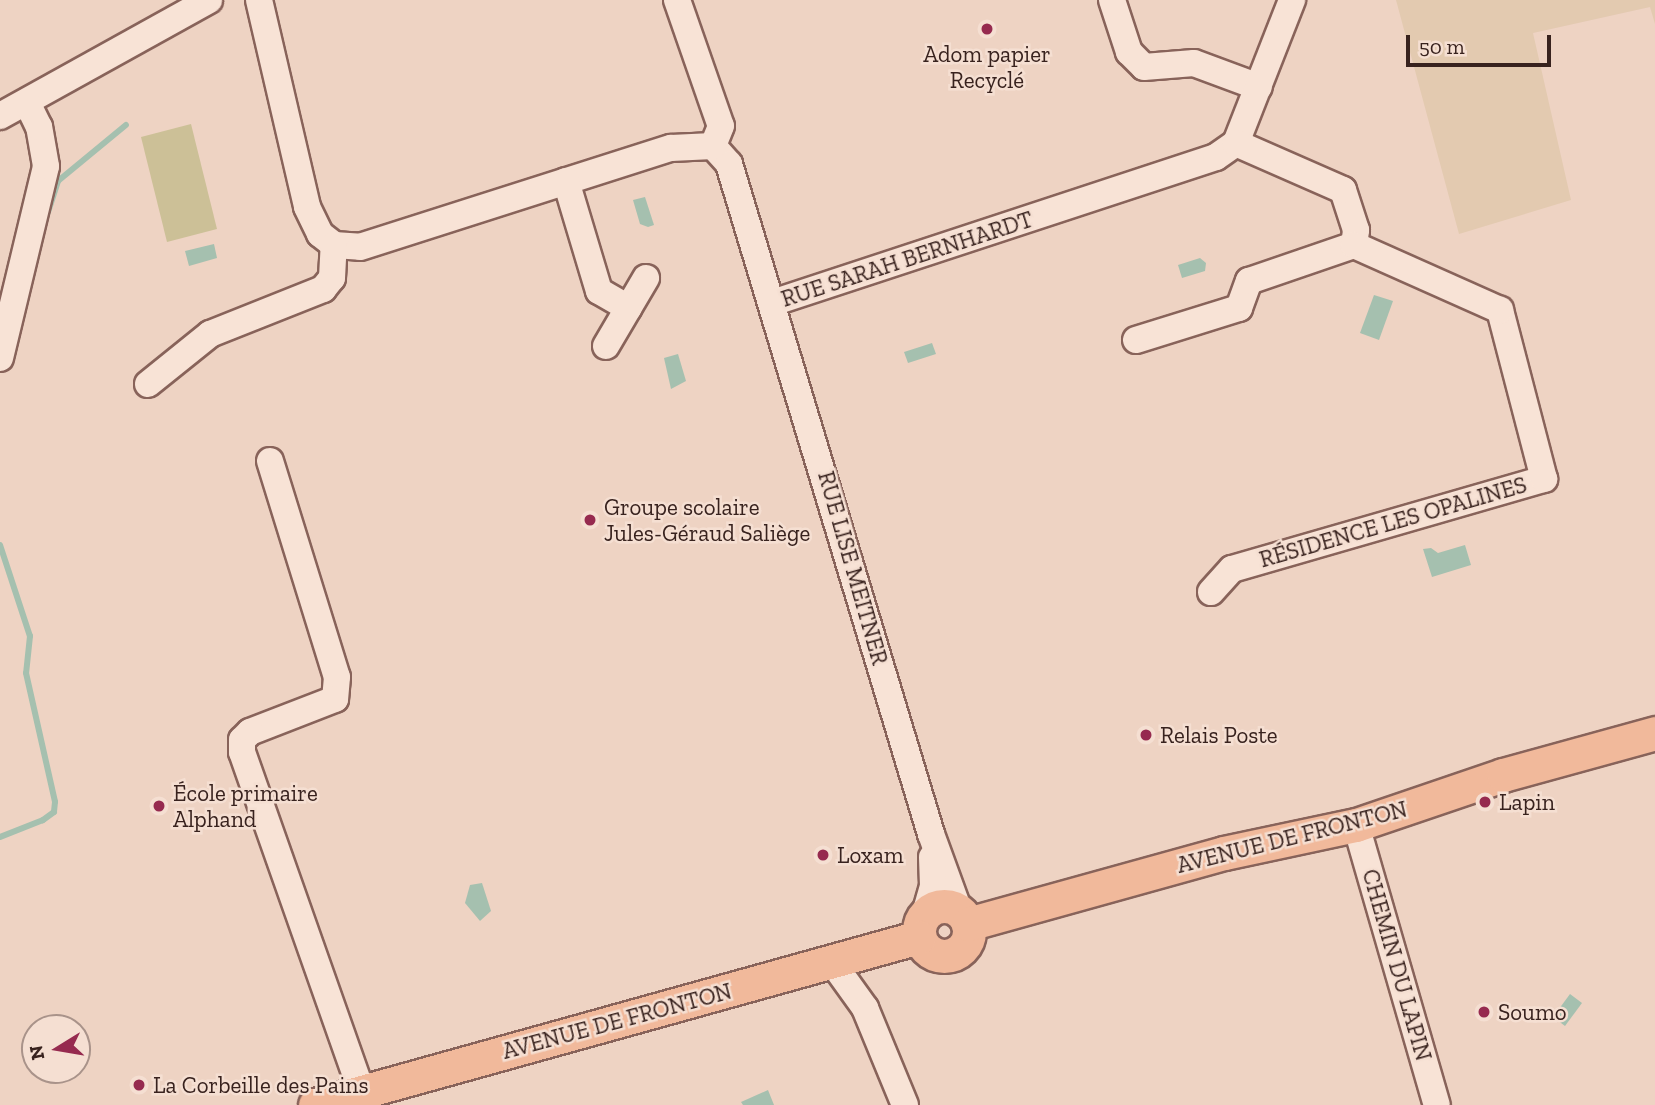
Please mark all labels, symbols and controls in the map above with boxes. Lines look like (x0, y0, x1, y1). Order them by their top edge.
marker: Adom papier Recyclé (979, 21, 995, 37)
scale bar (1410, 21, 1555, 65)
text: 50 m (1419, 34, 1465, 59)
place label: Adom papier Recyclé (923, 40, 1051, 94)
street label: RUE SARAH BERNHARDT (778, 205, 1036, 313)
street label: RUE LISE MEITNER (812, 468, 894, 668)
street label: RÉSIDENCE LES OPALINES (1256, 471, 1530, 573)
place label: Groupe scolaire Jules-Géraud Saliège (604, 493, 810, 547)
marker: Groupe scolaire Jules-Géraud Saliège (582, 512, 598, 528)
place label: Relais Poste (1160, 721, 1278, 749)
marker: Relais Poste (1138, 727, 1154, 743)
place label: École primaire Alphand (173, 779, 318, 833)
place label: Lapin (1499, 788, 1555, 816)
marker: Lapin (1477, 794, 1493, 810)
street label: AVENUE DE FRONTON (1174, 795, 1410, 879)
marker: École primaire Alphand (151, 798, 167, 814)
place label: Loxam (837, 841, 904, 869)
marker: Loxam (815, 847, 831, 863)
street label: CHEMIN DU LAPIN (1356, 866, 1438, 1064)
street label: AVENUE DE FRONTON (499, 977, 735, 1065)
place label: Soumo (1498, 998, 1567, 1026)
marker: Soumo (1476, 1004, 1492, 1020)
north arrow (21, 1014, 91, 1084)
text: N (24, 1043, 50, 1062)
place label: La Corbeille des Pains (153, 1071, 369, 1099)
marker: La Corbeille des Pains (131, 1077, 147, 1093)

